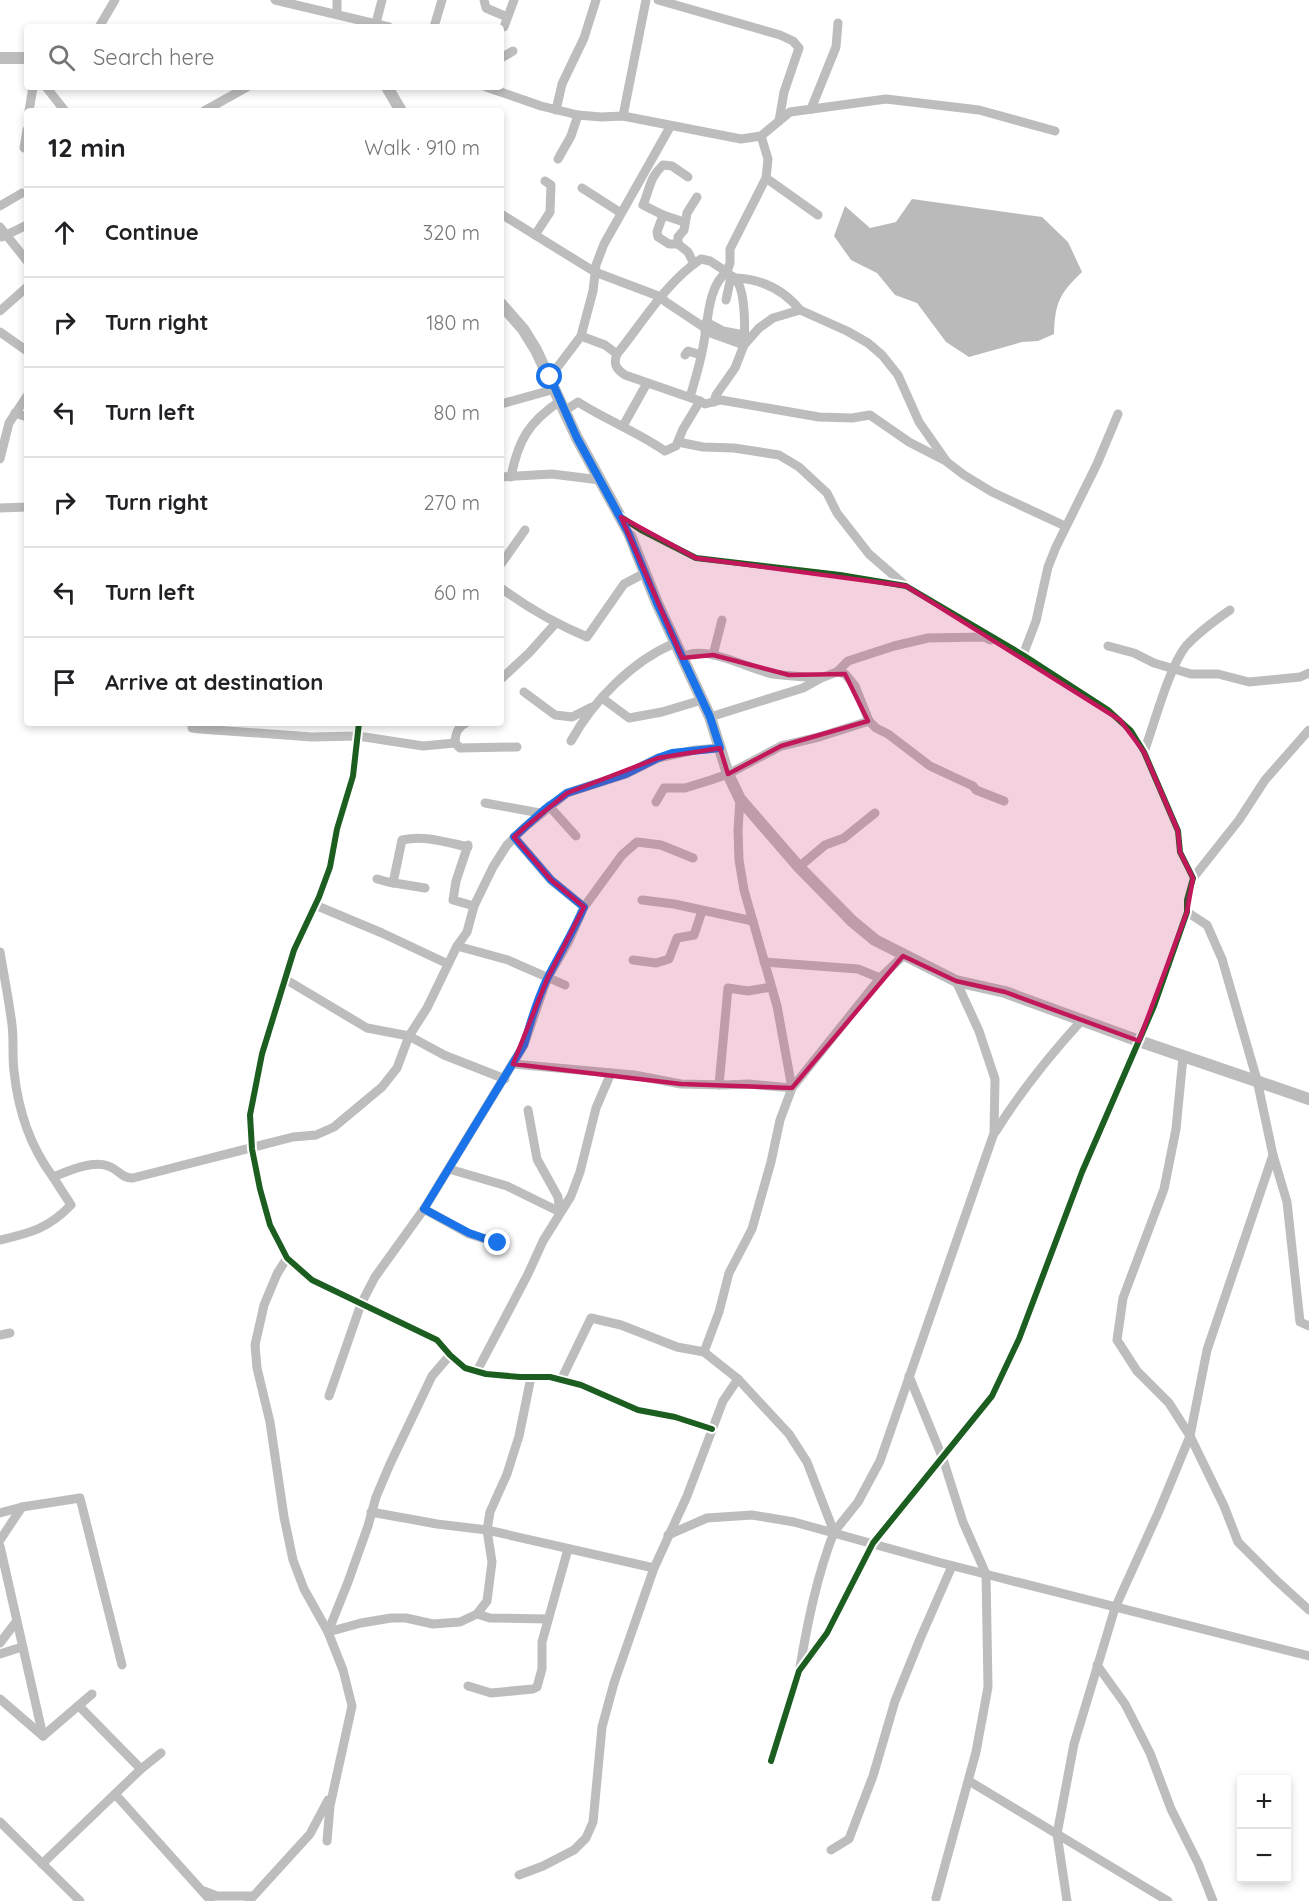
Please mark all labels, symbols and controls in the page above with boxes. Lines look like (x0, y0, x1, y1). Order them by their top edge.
search box (24, 24, 504, 90)
icon: search (45, 41, 78, 74)
text: Search here (93, 43, 214, 71)
text: 12 min (48, 131, 126, 164)
text: Walk · 910 m (364, 135, 480, 160)
icon: ahead (48, 216, 81, 249)
text: Continue (105, 218, 199, 246)
text: 320 m (423, 220, 480, 245)
icon: right (48, 306, 81, 339)
text: Turn right (105, 308, 209, 336)
text: 180 m (426, 310, 480, 335)
route start (536, 363, 562, 389)
icon: left (48, 396, 81, 429)
text: Turn left (105, 398, 195, 426)
text: 80 m (434, 400, 480, 425)
icon: right (48, 486, 81, 519)
text: Turn right (105, 488, 209, 516)
text: 270 m (423, 490, 480, 515)
icon: left (48, 576, 81, 609)
text: Turn left (105, 578, 195, 606)
text: 60 m (434, 580, 480, 605)
icon: arrive (48, 666, 81, 699)
text: Arrive at destination (105, 668, 323, 696)
route end (484, 1229, 510, 1255)
map controls (1237, 1775, 1291, 1883)
button: + (1237, 1775, 1291, 1829)
button: − (1237, 1829, 1291, 1883)

